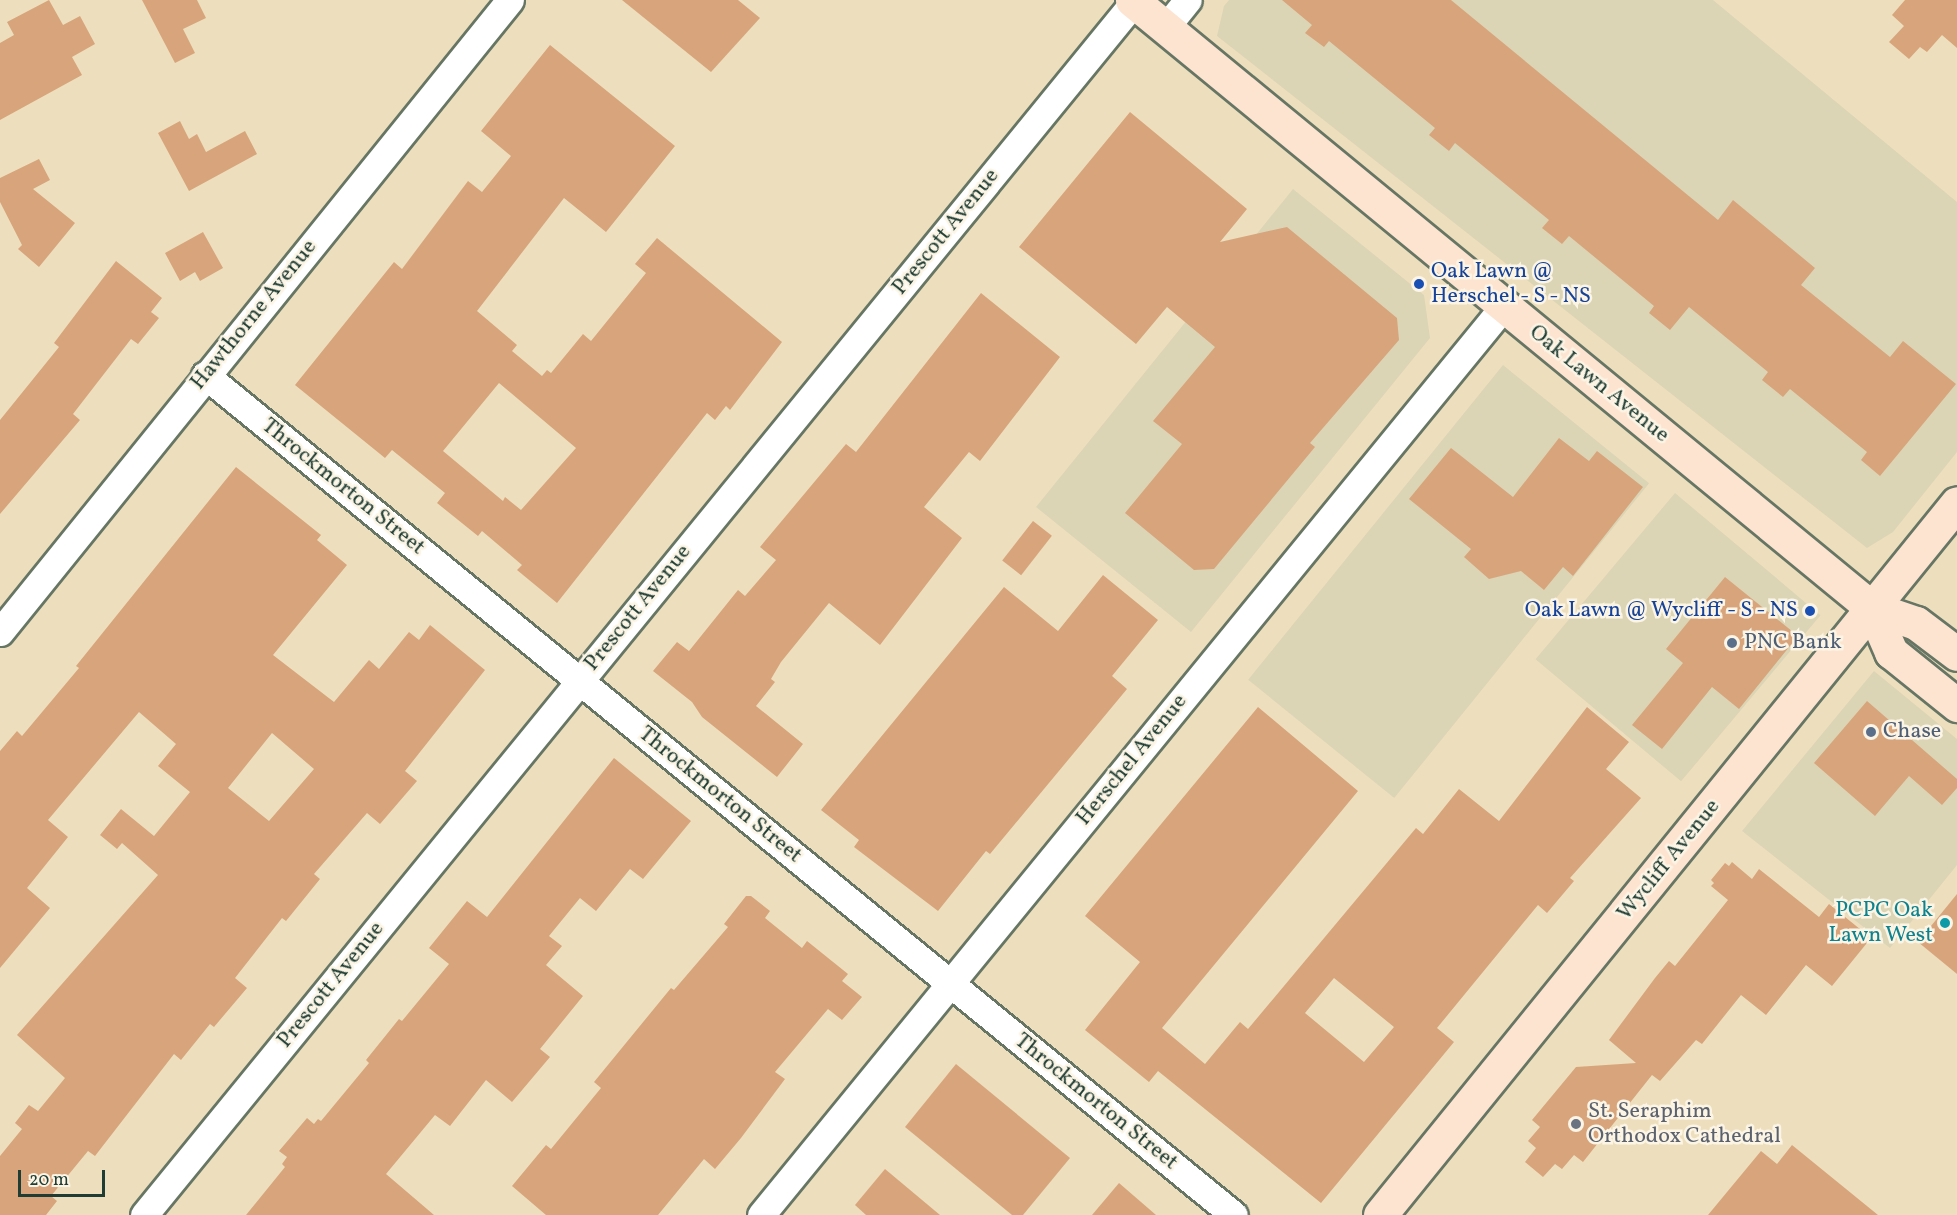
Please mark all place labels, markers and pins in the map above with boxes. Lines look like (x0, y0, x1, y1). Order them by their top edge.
place label: Oak Lawn @ Herschel - S - NS (1431, 258, 1593, 310)
marker: Oak Lawn @ Herschel - S - NS (1412, 277, 1426, 291)
place label: Oak Lawn @ Wycliff - S - NS (1524, 598, 1798, 624)
marker: Oak Lawn @ Wycliff - S - NS (1803, 604, 1817, 618)
place label: PNC Bank (1744, 630, 1842, 656)
marker: PNC Bank (1725, 636, 1739, 650)
place label: Chase (1883, 719, 1941, 745)
marker: Chase (1864, 725, 1878, 739)
place label: PCPC Oak Lawn West (1828, 897, 1933, 948)
marker: PCPC Oak Lawn West (1938, 916, 1952, 930)
place label: St. Seraphim Orthodox Cathedral (1588, 1098, 1781, 1150)
marker: St. Seraphim Orthodox Cathedral (1569, 1117, 1583, 1131)

